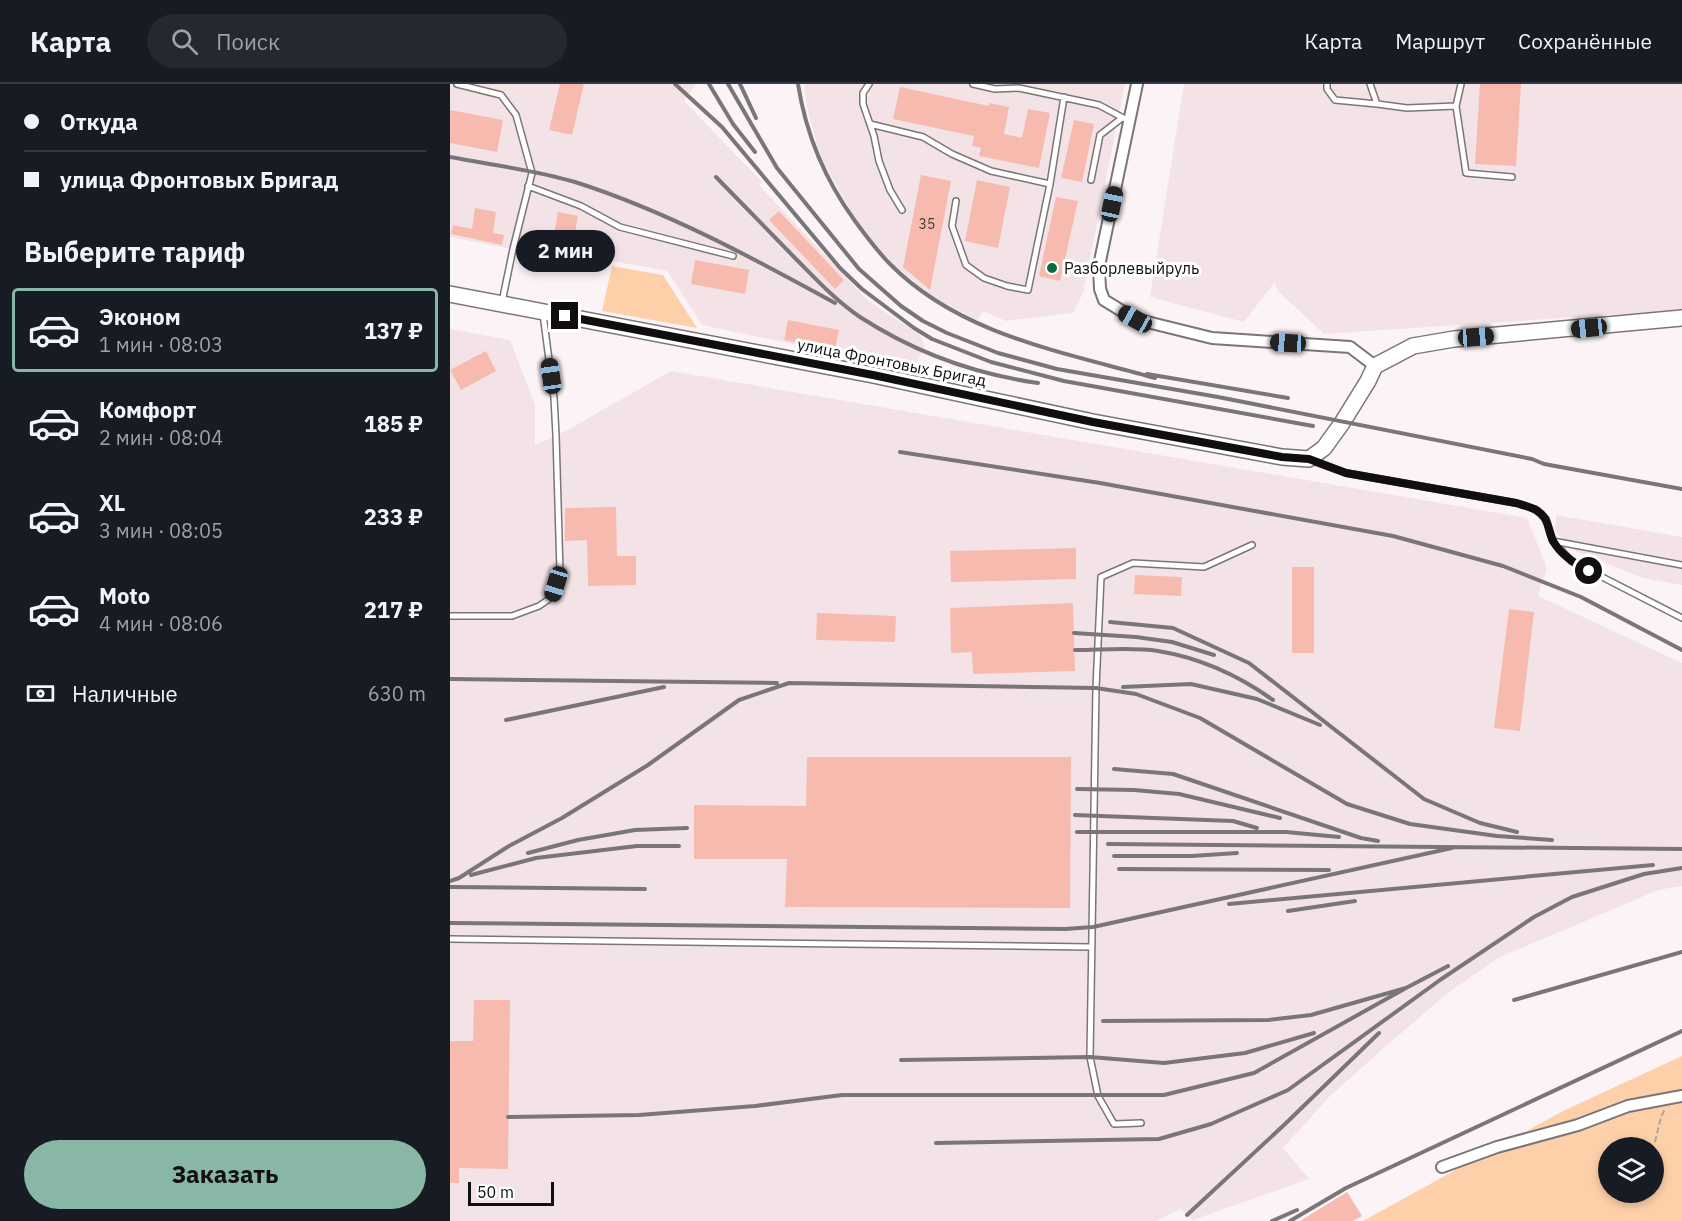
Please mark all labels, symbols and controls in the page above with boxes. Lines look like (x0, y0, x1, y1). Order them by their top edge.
search box (147, 14, 567, 68)
text: Карта (30, 23, 111, 60)
icon: search (168, 25, 201, 58)
text: Поиск (216, 27, 280, 56)
text: Карта (1304, 27, 1362, 55)
text: Маршрут (1395, 27, 1485, 55)
text: Сохранённые (1518, 27, 1652, 55)
text: Откуда (60, 107, 138, 136)
text: улица Фронтовых Бригад (60, 165, 338, 194)
car (1099, 185, 1125, 223)
house number: 35 (919, 215, 935, 233)
callout: 2 мин (516, 229, 614, 271)
text: Выберите тариф (24, 234, 245, 269)
text: 2 мин (538, 237, 593, 264)
place label: Разборлевыйруль (1064, 258, 1199, 278)
marker: Разборлевыйруль (1045, 261, 1059, 275)
text: Эконом (99, 302, 181, 331)
route end (551, 302, 578, 329)
car (1115, 302, 1155, 336)
icon: car (27, 303, 81, 357)
text: 137 ₽ (364, 316, 423, 345)
car (1570, 317, 1608, 339)
car (1457, 327, 1495, 347)
text: 1 мин · 08:03 (99, 331, 223, 358)
car (1270, 333, 1306, 353)
street label: улица Фронтовых Бригад (796, 334, 989, 390)
car (540, 357, 562, 395)
text: Комфорт (99, 395, 196, 424)
icon: car (27, 396, 81, 450)
text: 185 ₽ (364, 409, 423, 438)
text: 2 мин · 08:04 (99, 424, 223, 451)
text: XL (99, 488, 125, 517)
icon: car (27, 489, 81, 543)
text: 233 ₽ (364, 502, 423, 531)
text: 3 мин · 08:05 (99, 517, 223, 544)
route start (1575, 557, 1602, 584)
car (542, 564, 570, 604)
text: Moto (99, 581, 150, 610)
icon: car (27, 582, 81, 636)
text: 217 ₽ (364, 595, 423, 624)
text: 4 мин · 08:06 (99, 610, 223, 637)
icon: cash (24, 677, 57, 710)
text: Наличные (72, 679, 178, 708)
text: 630 m (368, 680, 426, 707)
map controls (1598, 1137, 1664, 1203)
button: layers (1598, 1137, 1664, 1203)
button: Заказать (24, 1140, 426, 1209)
scale bar (468, 1179, 554, 1206)
text: 50 m (477, 1182, 514, 1202)

